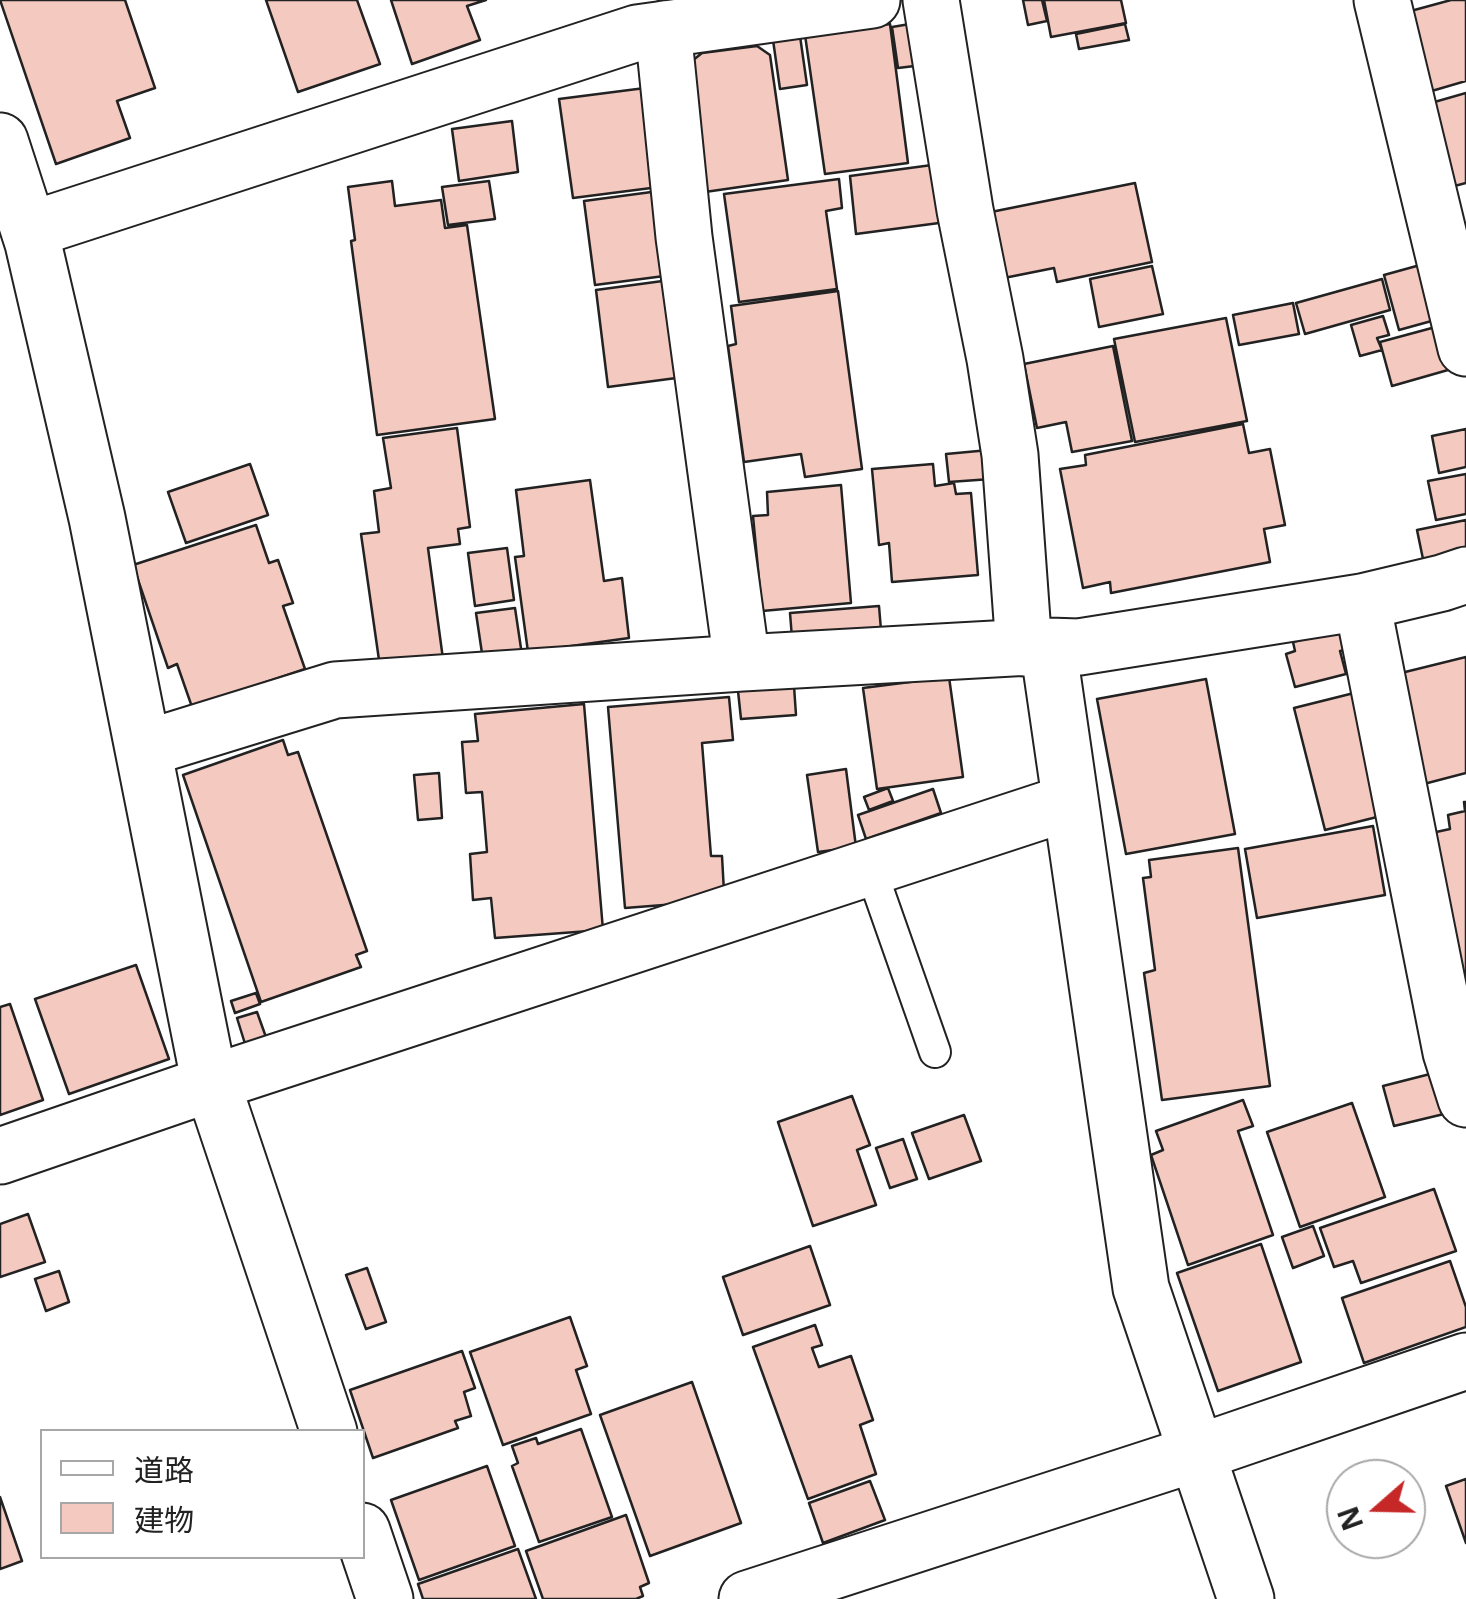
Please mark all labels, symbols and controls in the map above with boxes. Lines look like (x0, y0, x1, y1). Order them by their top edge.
legend (40, 1429, 365, 1559)
text: 道路 (134, 1449, 194, 1490)
north arrow (1326, 1459, 1426, 1559)
text: 建物 (134, 1499, 194, 1540)
text: N (1328, 1501, 1371, 1536)

